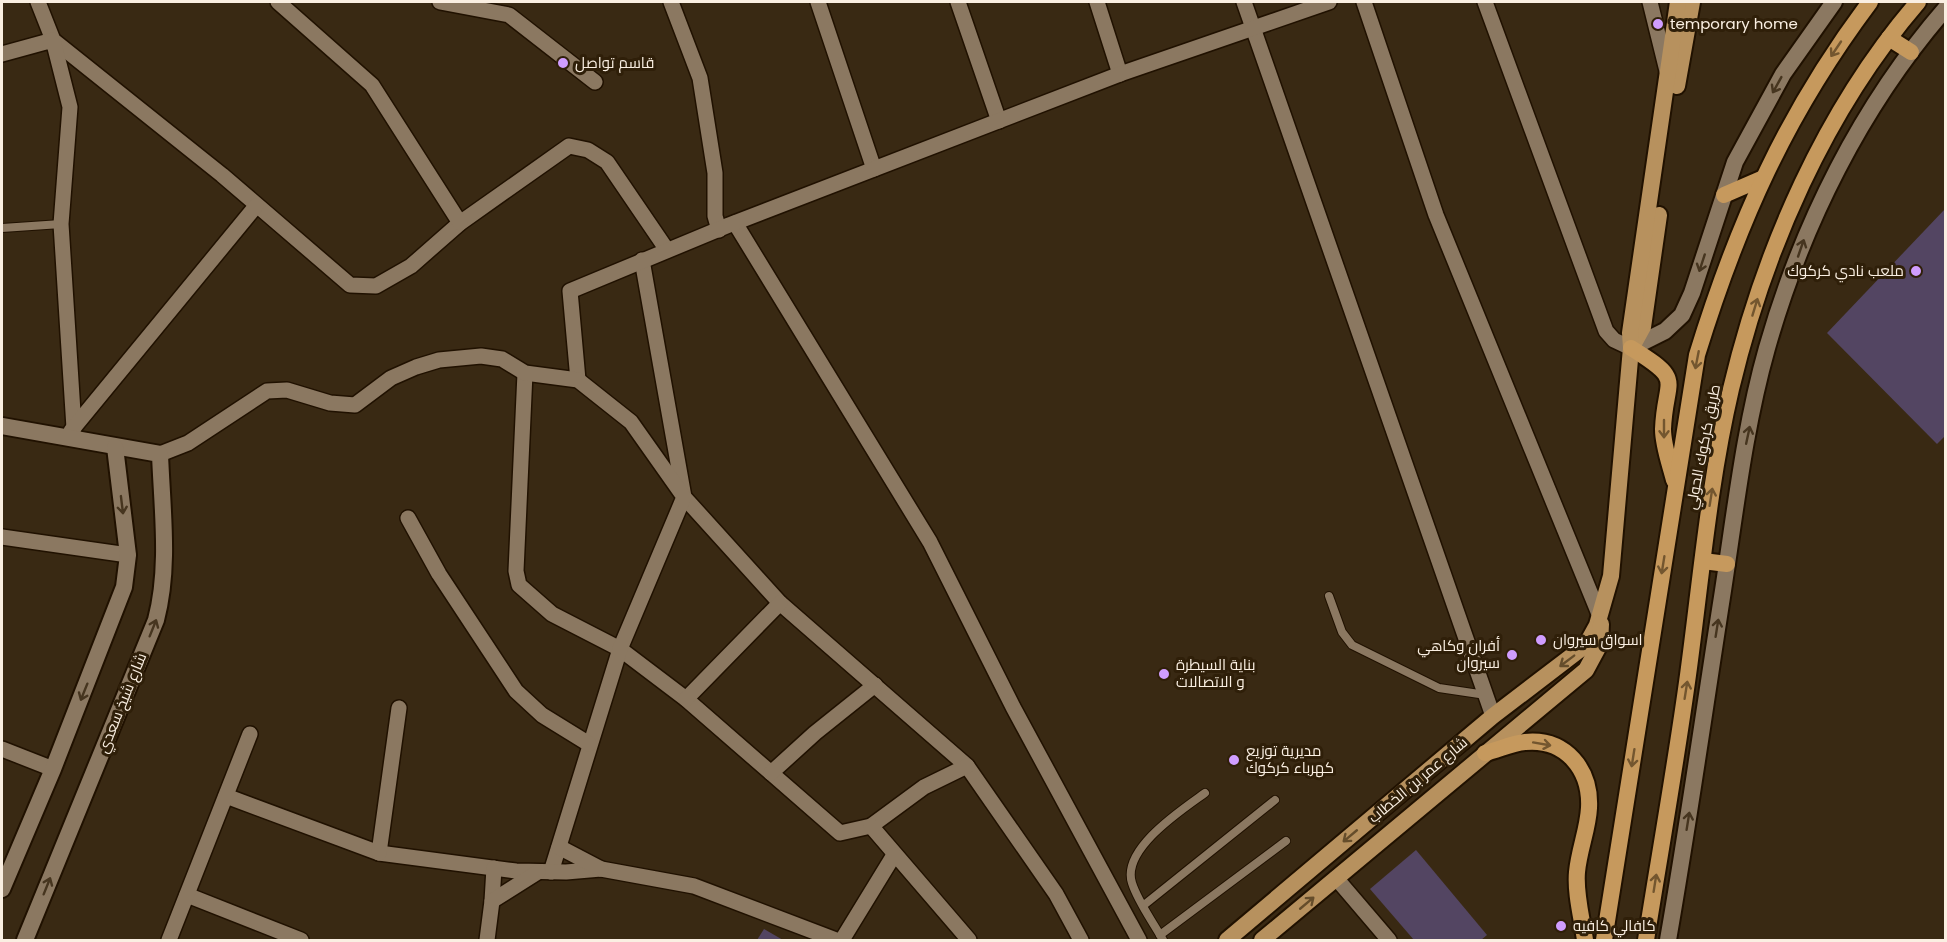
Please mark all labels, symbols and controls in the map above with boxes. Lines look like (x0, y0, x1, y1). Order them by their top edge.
place label: temporary home (1670, 13, 1798, 34)
marker: temporary home (1651, 17, 1665, 31)
one-way arrow (1830, 40, 1842, 57)
place label: قاسم تواصل (575, 52, 654, 73)
marker: قاسم تواصل (556, 56, 570, 70)
one-way arrow (1771, 75, 1782, 93)
one-way arrow (1796, 239, 1807, 258)
one-way arrow (1695, 253, 1706, 272)
place label: ملعب نادي كركوك (1787, 260, 1904, 283)
marker: ملعب نادي كركوك (1909, 264, 1923, 278)
one-way arrow (1750, 298, 1761, 317)
one-way arrow (1691, 349, 1702, 369)
street label: طريق كركوك الحولي (1680, 382, 1727, 512)
one-way arrow (1658, 419, 1670, 439)
one-way arrow (1742, 426, 1754, 445)
one-way arrow (1706, 487, 1717, 507)
one-way arrow (117, 495, 128, 515)
one-way arrow (1658, 555, 1669, 575)
one-way arrow (1712, 618, 1723, 638)
one-way arrow (148, 619, 159, 638)
place label: اسواق سيروان (1553, 629, 1643, 650)
marker: اسواق سيروان (1534, 633, 1548, 647)
place label: أفران وكاهي سيروان (1417, 635, 1500, 673)
marker: أفران وكاهي سيروان (1505, 648, 1519, 662)
street label: شارع شيخ سعدي (92, 649, 153, 757)
place label: بناية السيطرة و الاتصالات (1176, 654, 1256, 692)
one-way arrow (1560, 655, 1576, 667)
marker: بناية السيطرة و الاتصالات (1157, 667, 1171, 681)
one-way arrow (1680, 681, 1691, 701)
one-way arrow (78, 683, 89, 701)
street label: شارع عمر بن الخطاب (1364, 732, 1472, 828)
one-way arrow (1532, 739, 1551, 750)
place label: مديرية توزيع كهرباء كركوك (1246, 740, 1334, 778)
one-way arrow (1627, 747, 1638, 767)
marker: مديرية توزيع كهرباء كركوك (1227, 753, 1241, 767)
one-way arrow (1682, 811, 1693, 831)
one-way arrow (1342, 830, 1358, 843)
one-way arrow (1650, 873, 1661, 893)
one-way arrow (42, 878, 53, 896)
one-way arrow (1299, 896, 1314, 910)
place label: كافالي كافيه (1573, 915, 1656, 938)
marker: كافالي كافيه (1554, 919, 1568, 933)

